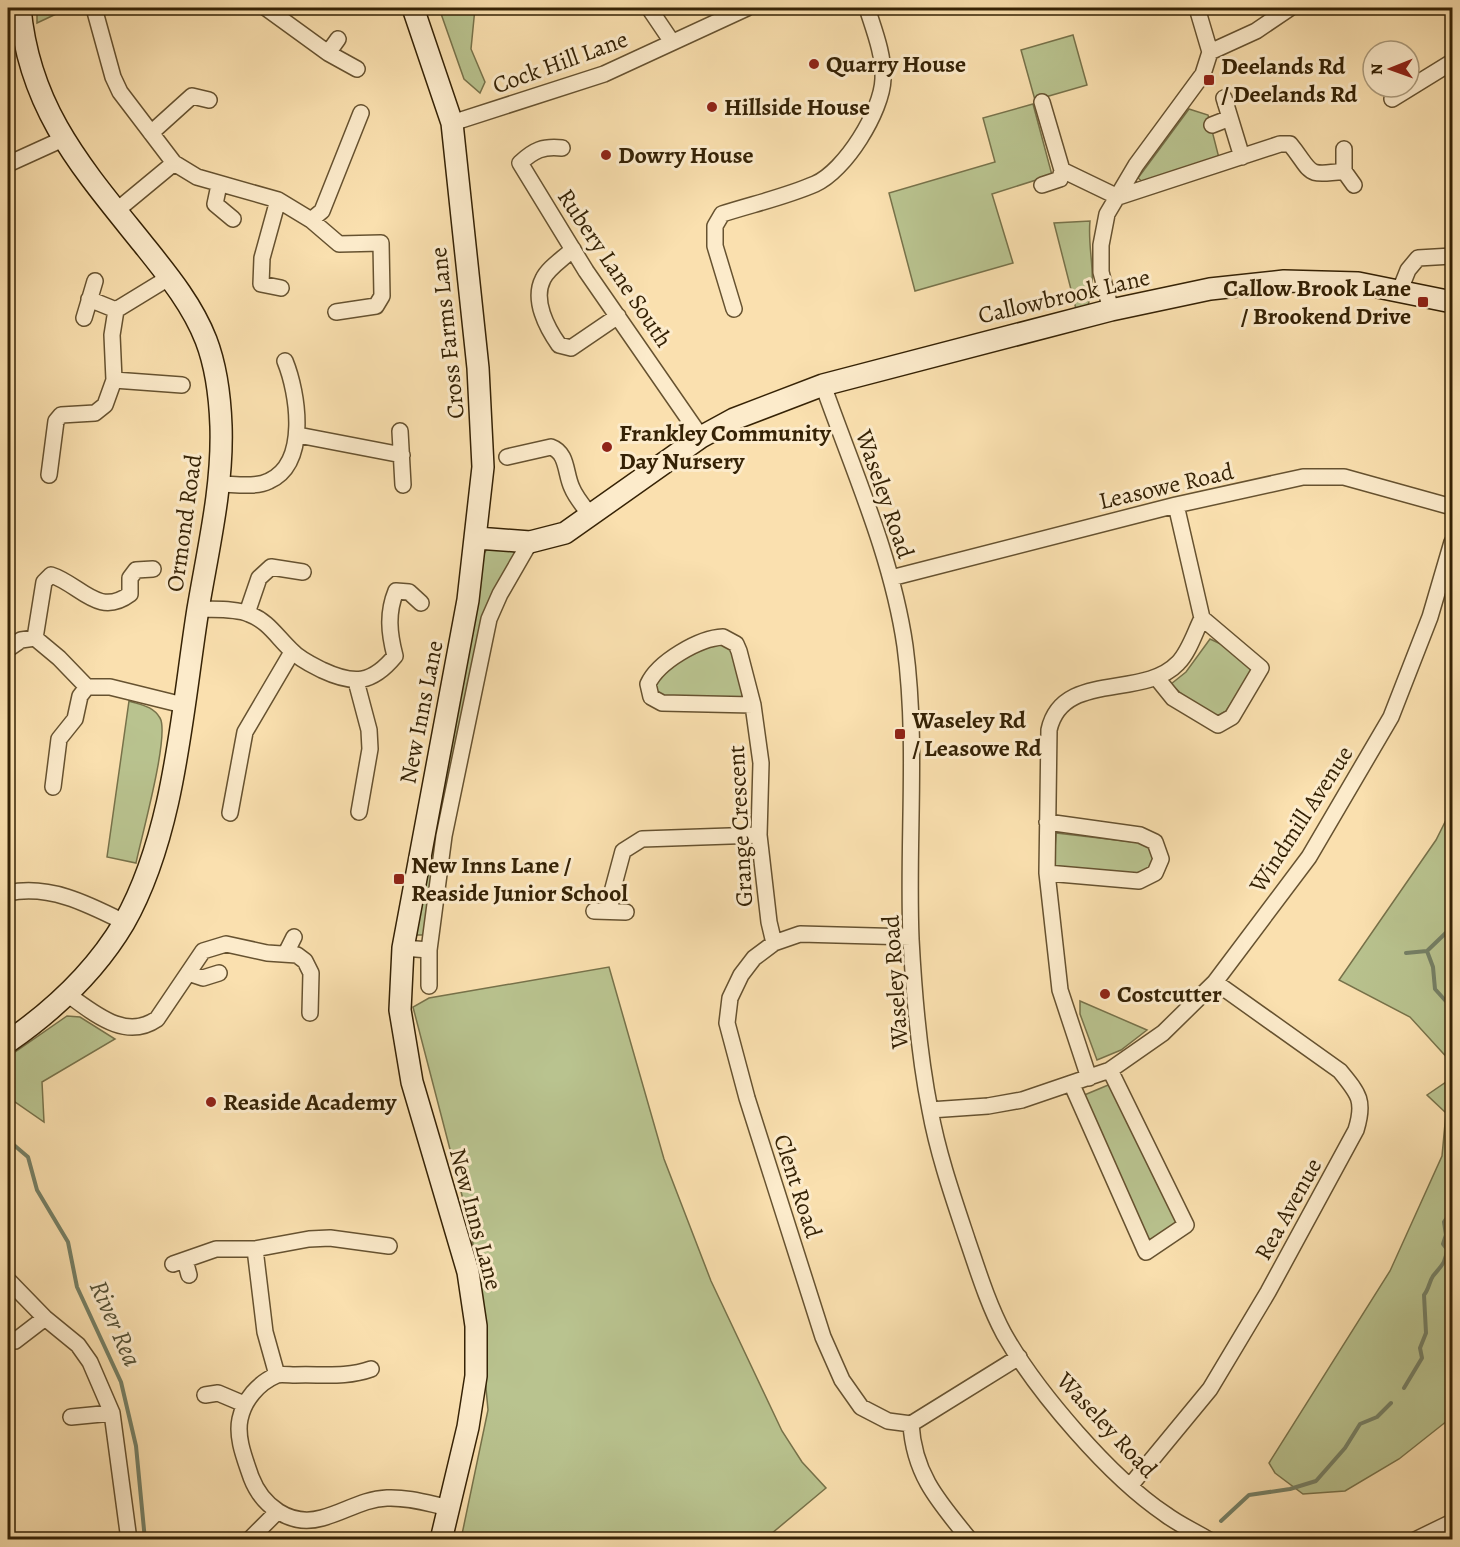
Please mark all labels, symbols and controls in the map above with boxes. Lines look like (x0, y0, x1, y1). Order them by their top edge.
street label: Cock Hill Lane (488, 23, 632, 101)
north arrow (1361, 39, 1421, 99)
place label: Quarry House (826, 48, 966, 80)
place label: Deelands Rd / Deelands Rd (1221, 50, 1358, 110)
marker: Quarry House (807, 57, 821, 71)
text: N (1366, 63, 1388, 75)
marker: Deelands Rd / Deelands Rd (1202, 73, 1216, 87)
place label: Hillside House (724, 91, 870, 123)
marker: Hillside House (705, 100, 719, 114)
place label: Dowry House (618, 139, 754, 171)
marker: Dowry House (599, 148, 613, 162)
street label: Rubery Lane South (550, 182, 680, 354)
street label: Cross Farms Lane (422, 245, 472, 421)
street label: Callowbrook Lane (975, 261, 1153, 331)
place label: Callow Brook Lane / Brookend Drive (1223, 272, 1411, 332)
marker: Callow Brook Lane / Brookend Drive (1416, 295, 1430, 309)
place label: Frankley Community Day Nursery (619, 417, 832, 477)
street label: Waseley Road (848, 424, 922, 563)
marker: Frankley Community Day Nursery (600, 440, 614, 454)
street label: Ormond Road (159, 452, 209, 594)
street label: Leasowe Road (1095, 455, 1237, 517)
street label: New Inns Lane (391, 637, 451, 787)
place label: Waseley Rd / Leasowe Rd (911, 704, 1042, 764)
marker: Waseley Rd / Leasowe Rd (893, 727, 907, 741)
street label: Windmill Avenue (1241, 739, 1360, 899)
street label: Grange Crescent (720, 744, 760, 908)
place label: New Inns Lane / Reaside Junior School (411, 849, 628, 909)
marker: New Inns Lane / Reaside Junior School (392, 872, 406, 886)
street label: Waseley Road (874, 914, 916, 1051)
place label: Costcutter (1117, 978, 1222, 1010)
marker: Costcutter (1098, 987, 1112, 1001)
place label: Reaside Academy (223, 1086, 397, 1118)
marker: Reaside Academy (204, 1095, 218, 1109)
street label: Clent Road (766, 1130, 830, 1242)
street label: New Inns Lane (442, 1145, 510, 1293)
street label: Rea Avenue (1247, 1152, 1329, 1266)
water label: River Rea (81, 1275, 150, 1372)
street label: Waseley Road (1049, 1364, 1164, 1485)

